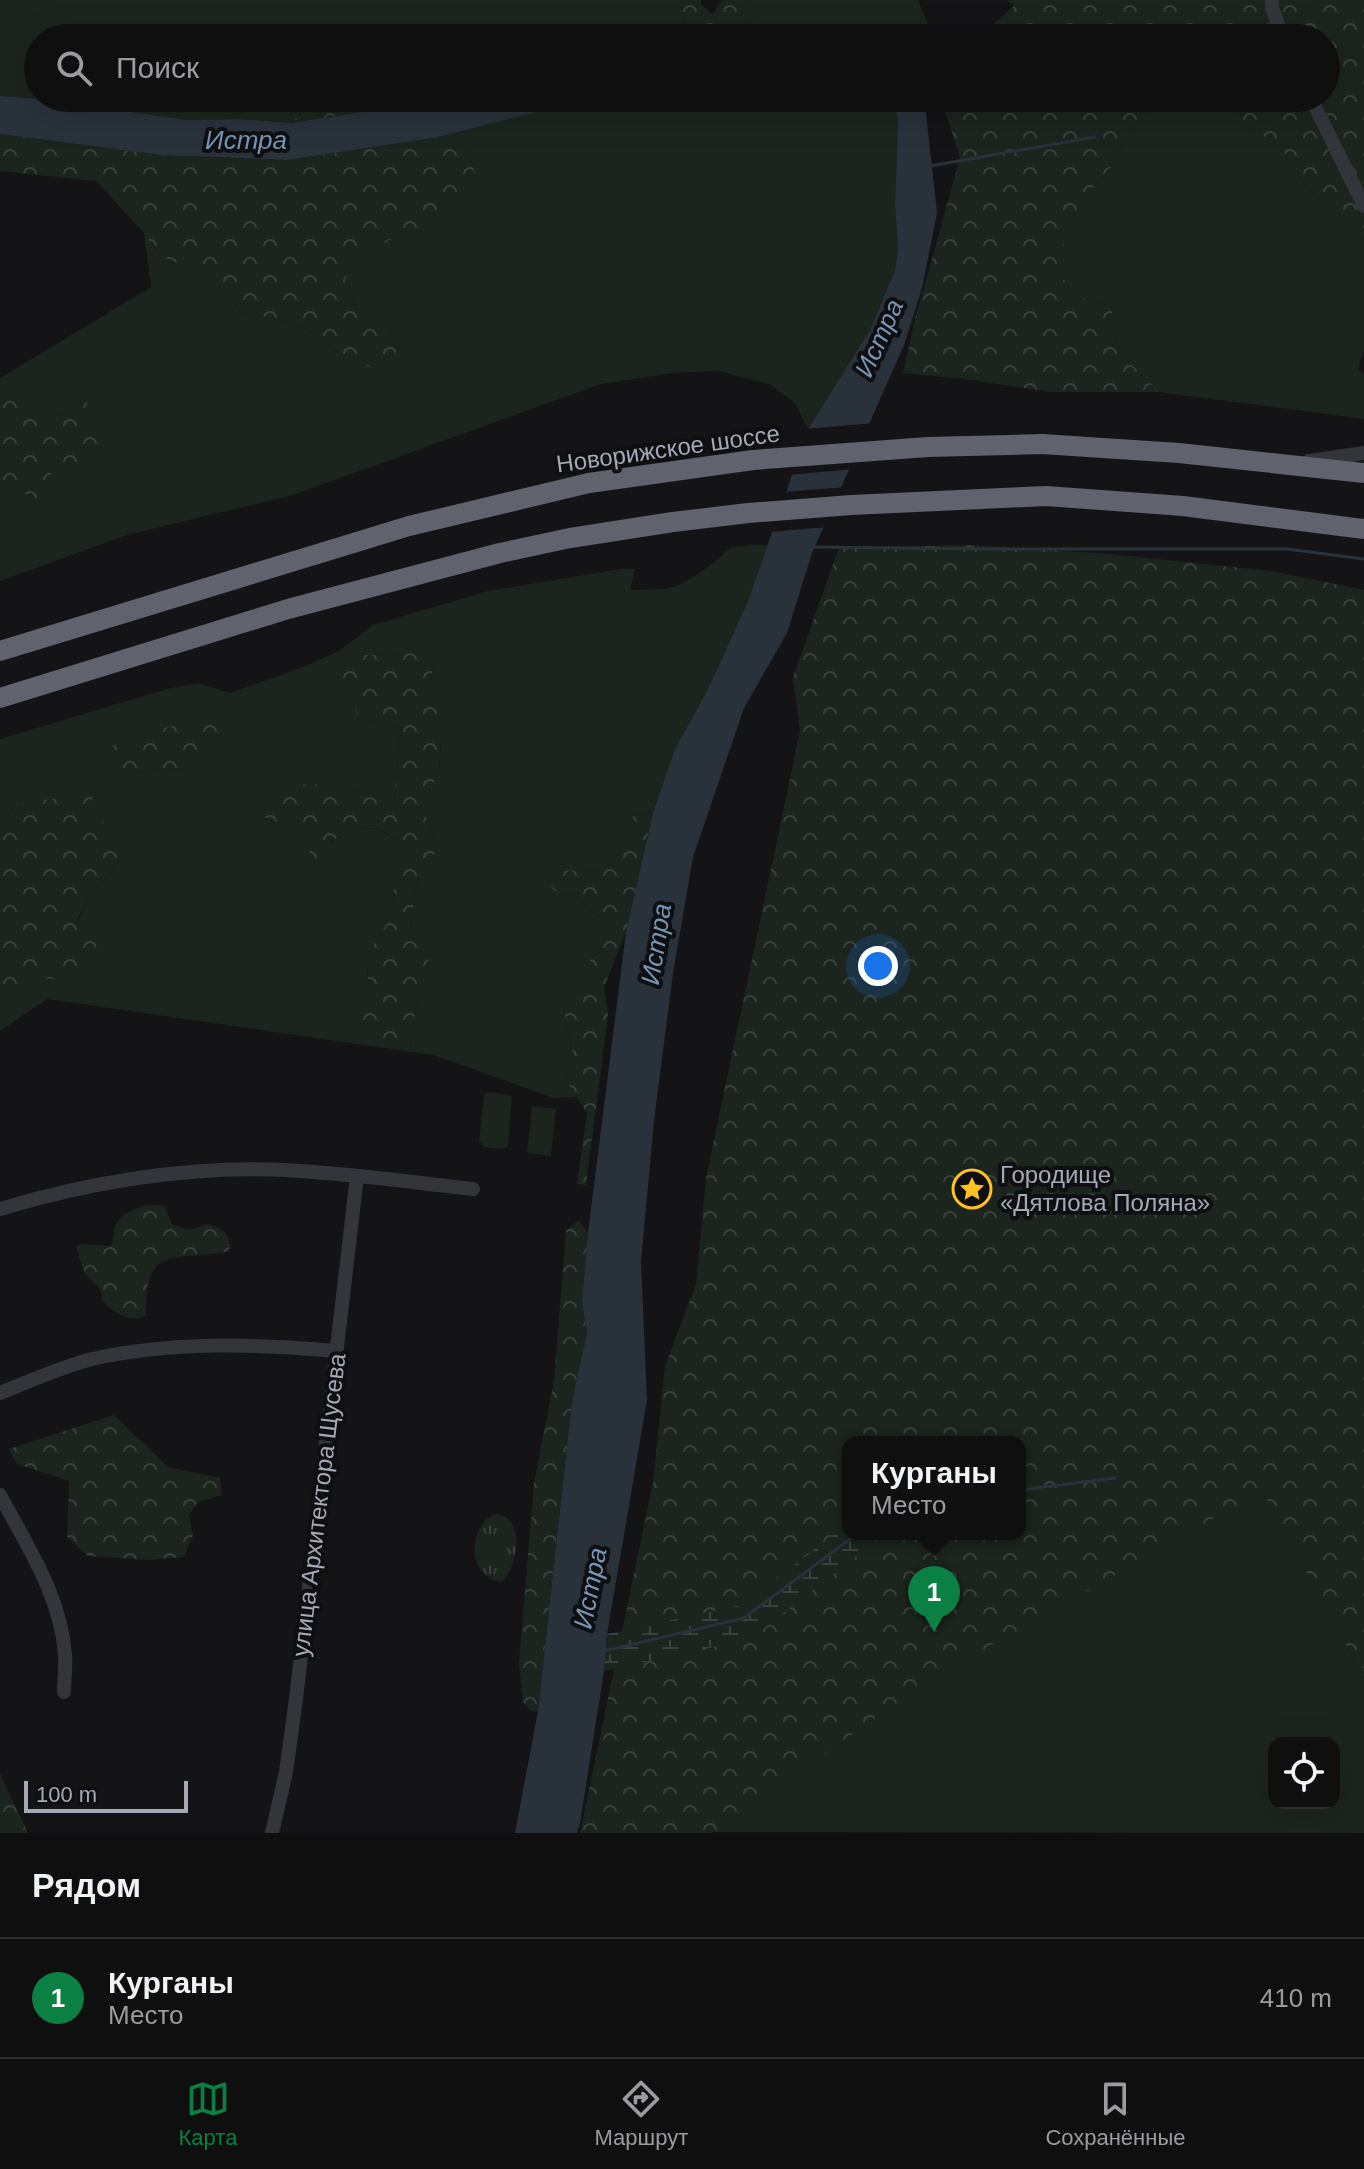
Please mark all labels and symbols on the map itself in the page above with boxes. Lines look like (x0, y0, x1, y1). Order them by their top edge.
water label: Истра (205, 125, 287, 155)
water label: Истра (849, 294, 909, 382)
street label: Новорижское шоссе (554, 419, 781, 478)
water label: Истра (635, 901, 677, 987)
your location (858, 946, 898, 986)
place label: Городище «Дятлова Поляна» (1000, 1161, 1210, 1216)
place icon: Городище «Дятлова Поляна» (951, 1168, 993, 1210)
street label: улица Архитектора Щусева (286, 1351, 351, 1658)
water label: Истра (567, 1545, 613, 1631)
pin: 1 (908, 1566, 960, 1632)
scale bar (24, 1777, 188, 1813)

